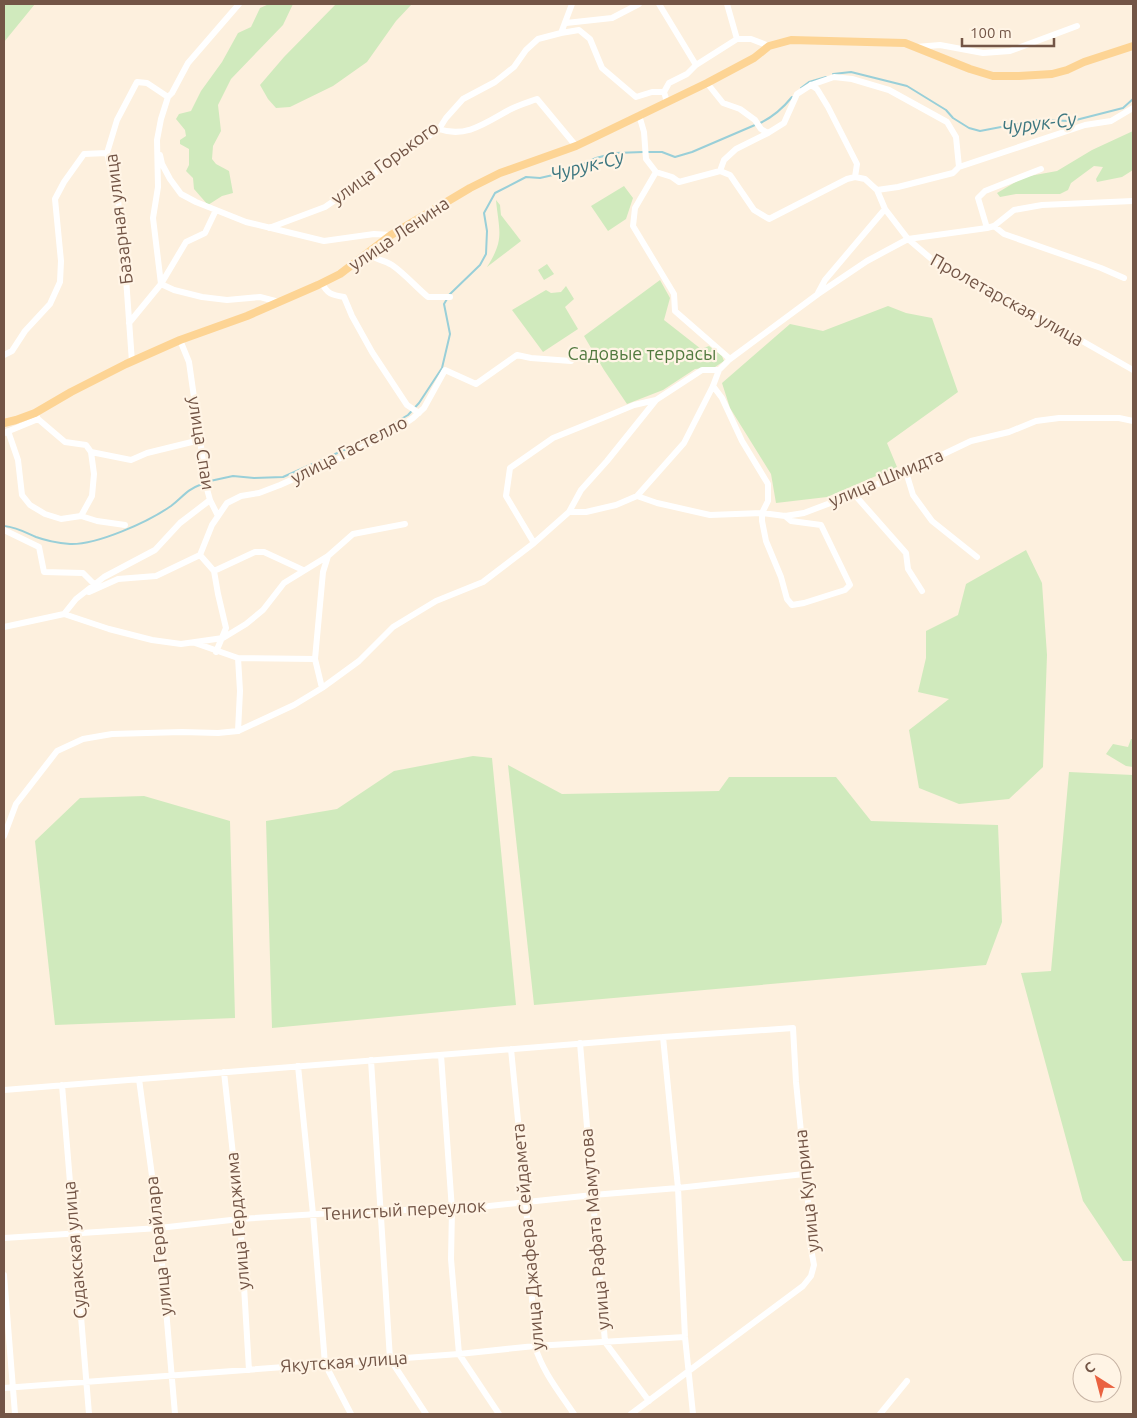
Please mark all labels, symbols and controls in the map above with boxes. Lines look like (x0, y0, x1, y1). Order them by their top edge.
scale bar (962, 15, 1054, 47)
text: 100 m (970, 24, 1012, 41)
water label: Чурук-Су (1001, 107, 1078, 138)
street label: улица Горького (327, 116, 442, 208)
water label: Чурук-Су (548, 145, 627, 185)
street label: Базарная улица (100, 153, 136, 286)
street label: улица Ленина (344, 192, 452, 274)
street label: Пролетарская улица (928, 249, 1087, 349)
park label: Садовые террасы (568, 343, 716, 363)
street label: улица Спаи (185, 395, 219, 491)
street label: улица Гастелло (287, 411, 410, 487)
street label: улица Шмидта (825, 444, 946, 510)
street label: улица Джафера Сейдамета (507, 1123, 547, 1352)
street label: улица Рафата Мамутова (575, 1127, 613, 1331)
street label: улица Куприна (790, 1129, 822, 1254)
street label: улица Герджима (221, 1151, 253, 1291)
street label: улица Герайлара (141, 1175, 175, 1317)
street label: Судакская улица (58, 1180, 90, 1320)
street label: Тенистый переулок (321, 1195, 487, 1223)
street label: Якутская улица (280, 1347, 408, 1375)
north arrow (1072, 1353, 1122, 1403)
text: С (1081, 1358, 1098, 1377)

